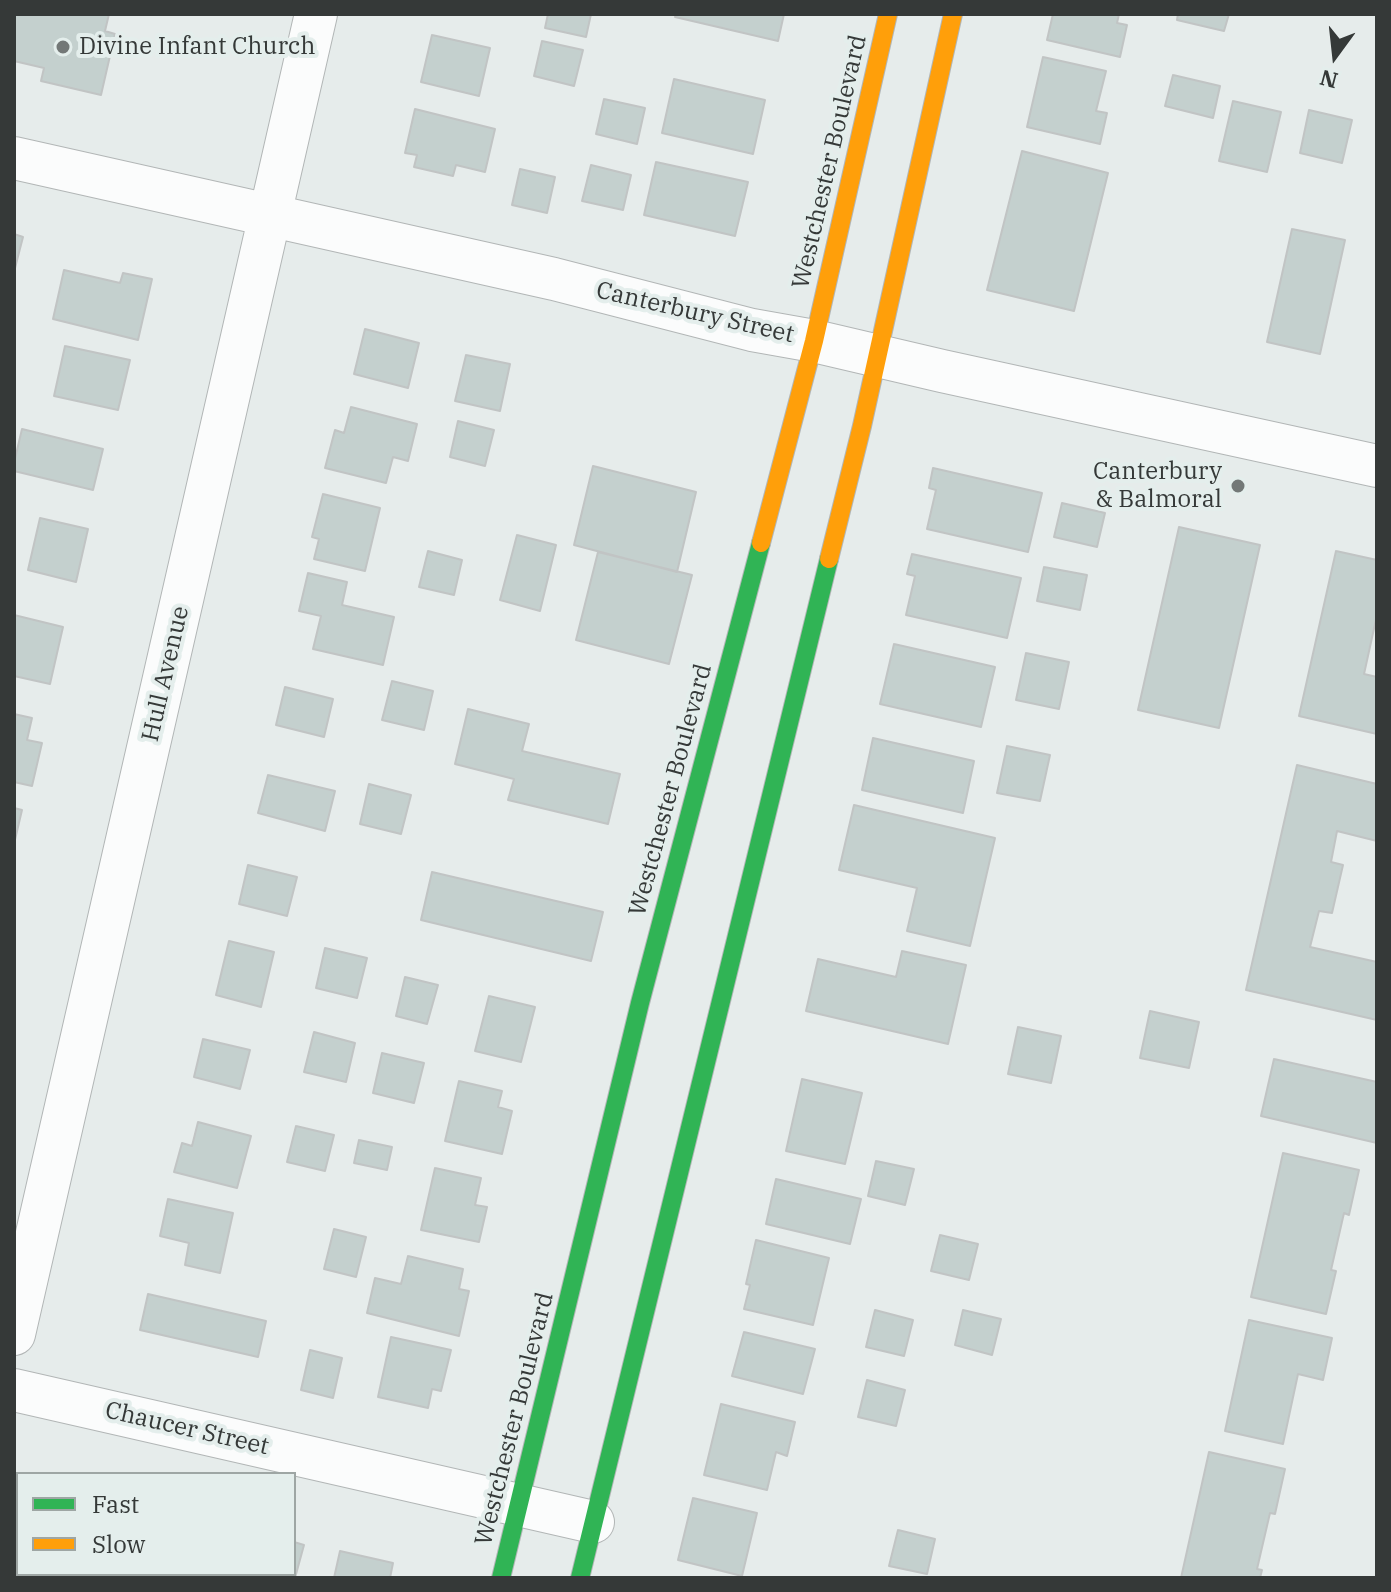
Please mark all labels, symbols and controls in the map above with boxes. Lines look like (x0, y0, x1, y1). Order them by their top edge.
north arrow (1295, 16, 1375, 96)
street label: Westchester Boulevard (787, 32, 873, 292)
place label: Divine Infant Church (79, 33, 315, 61)
marker: Divine Infant Church (54, 38, 72, 56)
text: N (1316, 63, 1341, 96)
street label: Canterbury Street (593, 276, 797, 350)
place label: Canterbury & Balmoral (1093, 458, 1222, 514)
marker: Canterbury & Balmoral (1229, 477, 1247, 495)
street label: Hull Avenue (136, 603, 196, 745)
street label: Westchester Boulevard (623, 661, 719, 919)
street label: Westchester Boulevard (470, 1290, 560, 1548)
street label: Chaucer Street (102, 1396, 272, 1462)
legend (16, 1472, 296, 1576)
text: Fast (92, 1488, 139, 1520)
text: Slow (92, 1528, 145, 1560)

